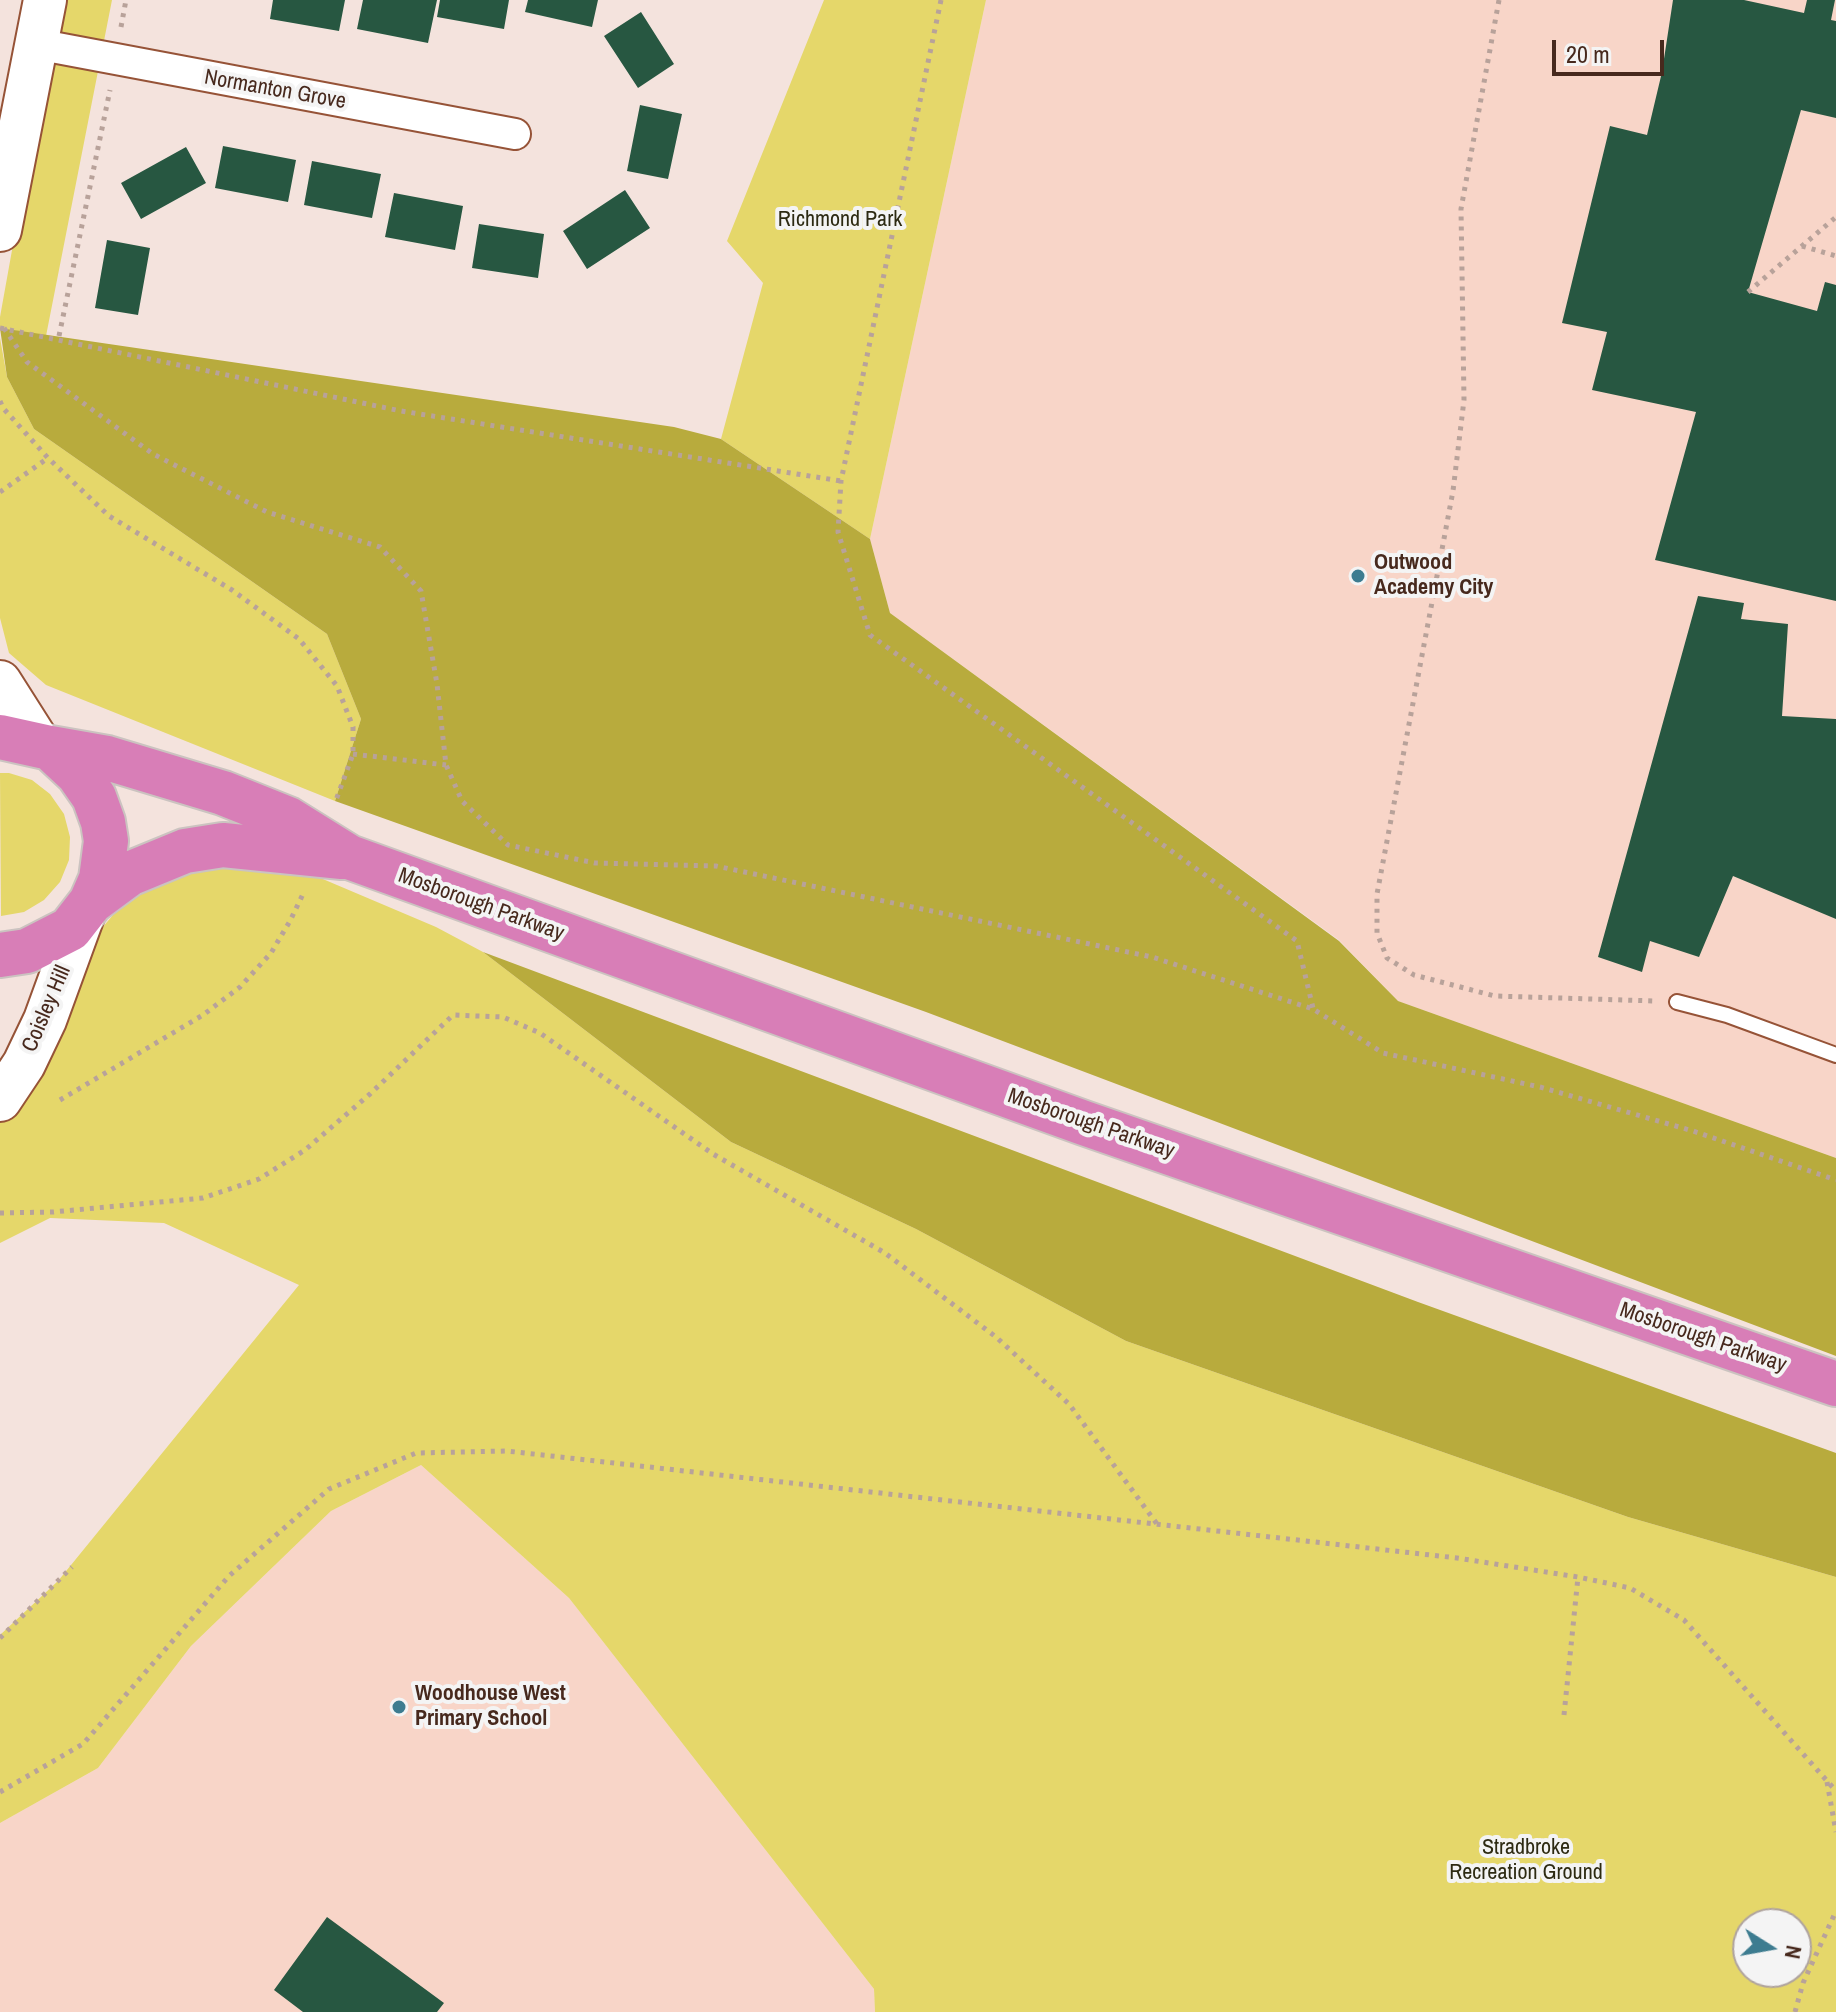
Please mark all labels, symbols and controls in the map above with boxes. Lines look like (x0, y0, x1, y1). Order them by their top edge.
scale bar (1556, 24, 1668, 74)
text: 20 m (1566, 38, 1610, 70)
street label: Normanton Grove (202, 65, 348, 115)
park label: Richmond Park (778, 207, 902, 233)
place label: Outwood Academy City (1374, 550, 1493, 602)
marker: Outwood Academy City (1349, 567, 1367, 585)
street label: Mosborough Parkway (395, 863, 567, 947)
street label: Coisley Hill (17, 962, 77, 1056)
street label: Mosborough Parkway (1004, 1083, 1178, 1165)
street label: Mosborough Parkway (1616, 1297, 1790, 1379)
place label: Woodhouse West Primary School (415, 1681, 566, 1732)
marker: Woodhouse West Primary School (390, 1698, 408, 1716)
park label: Stradbroke Recreation Ground (1449, 1835, 1603, 1886)
north arrow (1732, 1908, 1812, 1988)
text: N (1778, 1943, 1810, 1961)

